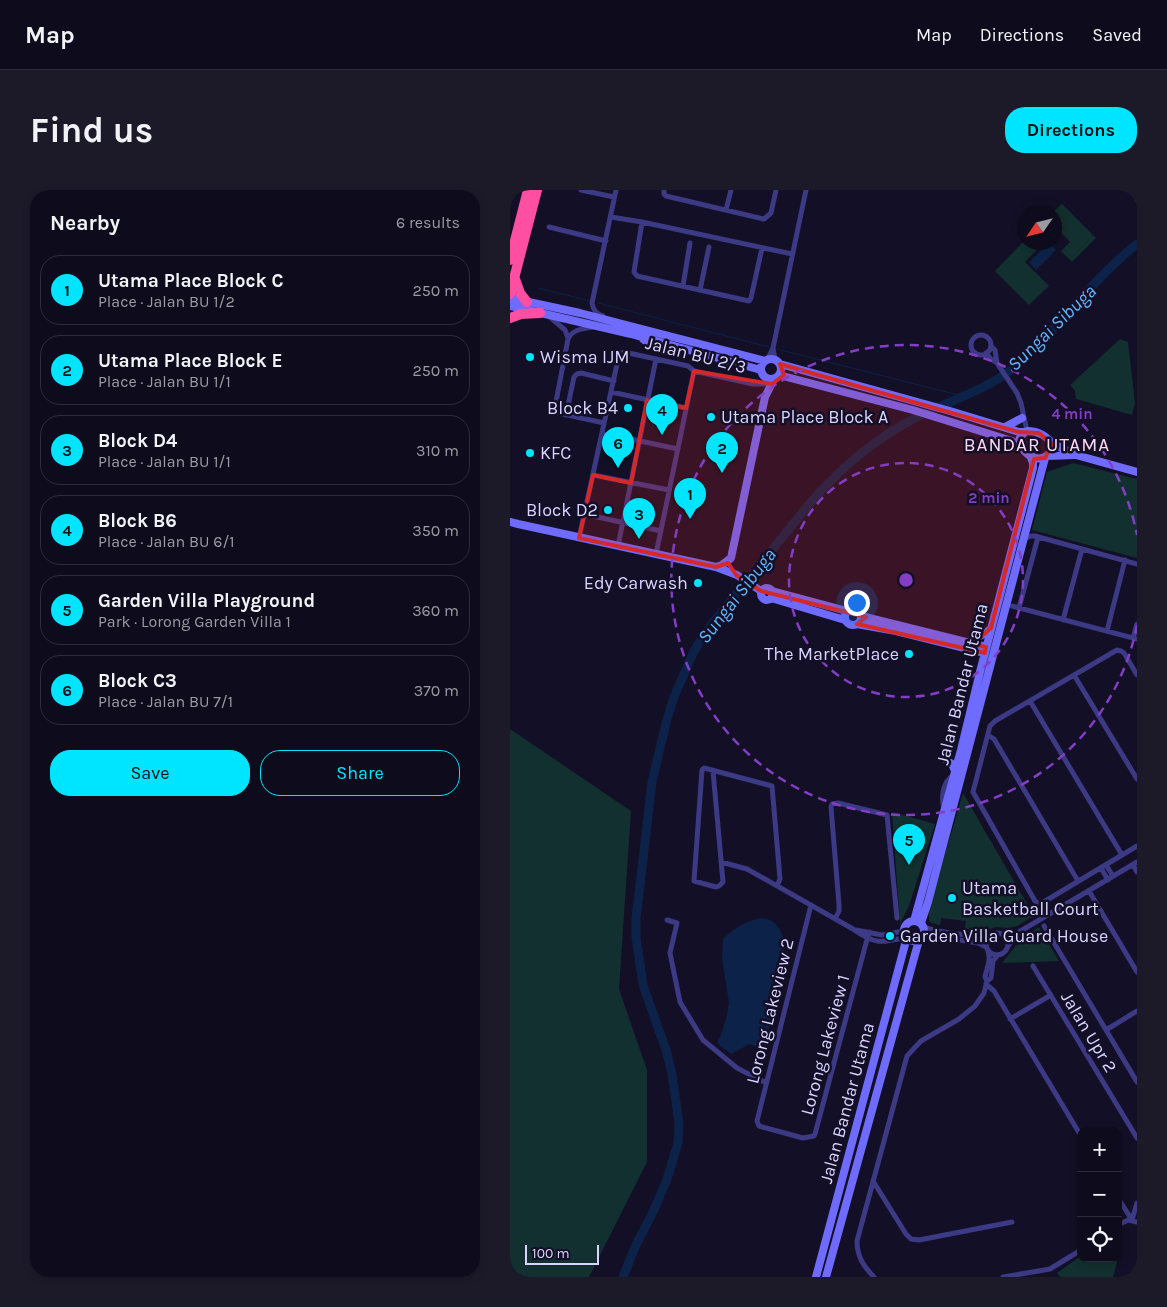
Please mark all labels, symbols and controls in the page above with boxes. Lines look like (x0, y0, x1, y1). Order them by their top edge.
text: Map (25, 21, 75, 49)
text: Map (916, 24, 952, 46)
text: Directions (980, 24, 1064, 46)
text: Saved (1092, 24, 1142, 46)
button: Directions (1005, 107, 1137, 153)
text: Find us (30, 110, 153, 151)
north arrow (1017, 205, 1062, 250)
text: Nearby (50, 211, 120, 235)
text: 6 results (396, 213, 460, 232)
text: Utama Place Block C (98, 270, 284, 292)
water label: Sungai Sibuga (1003, 280, 1101, 376)
text: 1 (64, 281, 70, 300)
text: 250 m (412, 281, 459, 300)
text: Place · Jalan BU 1/2 (98, 292, 235, 311)
street label: Jalan BU 2/3 (643, 332, 749, 378)
place label: Wisma IJM (540, 346, 630, 368)
text: Utama Place Block E (98, 350, 283, 372)
marker: Wisma IJM (524, 351, 536, 363)
text: 2 (62, 361, 72, 380)
text: 250 m (412, 361, 459, 380)
text: Place · Jalan BU 1/1 (98, 372, 231, 391)
pin: 4 (646, 394, 678, 435)
place label: Block B4 (547, 397, 618, 419)
marker: Block B4 (622, 402, 634, 414)
text: 4 min (1051, 405, 1093, 423)
place label: Utama Place Block A (721, 406, 888, 428)
marker: Utama Place Block A (705, 411, 717, 423)
pin: 6 (602, 427, 634, 468)
text: Block D4 (98, 430, 177, 452)
pin: 2 (706, 432, 738, 473)
district label: BANDAR UTAMA (964, 434, 1110, 456)
text: 3 (62, 441, 72, 460)
text: 310 m (416, 441, 459, 460)
place label: KFC (540, 442, 571, 464)
marker: KFC (524, 447, 536, 459)
text: Place · Jalan BU 1/1 (98, 452, 231, 471)
pin: 1 (674, 478, 706, 519)
text: 2 min (968, 489, 1010, 507)
pin: 3 (623, 498, 655, 539)
place label: Block D2 (526, 499, 598, 521)
marker: Block D2 (602, 504, 614, 516)
text: Block B6 (98, 510, 177, 532)
text: 4 (62, 521, 72, 540)
text: 350 m (412, 521, 459, 540)
text: Place · Jalan BU 6/1 (98, 532, 235, 551)
water label: Sungai Sibuga (693, 544, 781, 648)
centre of rings (897, 571, 915, 589)
place label: Edy Carwash (584, 572, 688, 594)
marker: Edy Carwash (692, 577, 704, 589)
text: Garden Villa Playground (98, 590, 315, 612)
your location (844, 590, 870, 616)
text: 5 (62, 601, 72, 620)
text: 360 m (412, 601, 459, 620)
street label: Jalan Bandar Utama (931, 601, 993, 767)
text: Park · Lorong Garden Villa 1 (98, 612, 291, 631)
place label: The MarketPlace (764, 643, 899, 665)
marker: The MarketPlace (903, 648, 915, 660)
text: Block C3 (98, 670, 177, 692)
text: 6 (62, 681, 72, 700)
text: 370 m (414, 681, 459, 700)
text: Place · Jalan BU 7/1 (98, 692, 233, 711)
button: Save (50, 750, 250, 796)
button: Share (260, 750, 460, 796)
pin: 5 (893, 824, 925, 865)
place label: Utama Basketball Court (962, 877, 1099, 920)
marker: Utama Basketball Court (946, 892, 958, 904)
place label: Garden Villa Guard House (900, 925, 1108, 947)
marker: Garden Villa Guard House (884, 930, 896, 942)
street label: Lorong Lakeview 2 (741, 936, 799, 1086)
street label: Lorong Lakeview 1 (796, 972, 854, 1118)
street label: Jalan Upr 2 (1056, 987, 1122, 1077)
street label: Jalan Bandar Utama (815, 1020, 879, 1186)
map controls (1077, 1127, 1122, 1262)
button: + (1077, 1127, 1122, 1172)
button: − (1077, 1172, 1122, 1217)
button: locate (1077, 1217, 1122, 1262)
scale bar (525, 1242, 599, 1265)
text: 100 m (532, 1245, 570, 1262)

